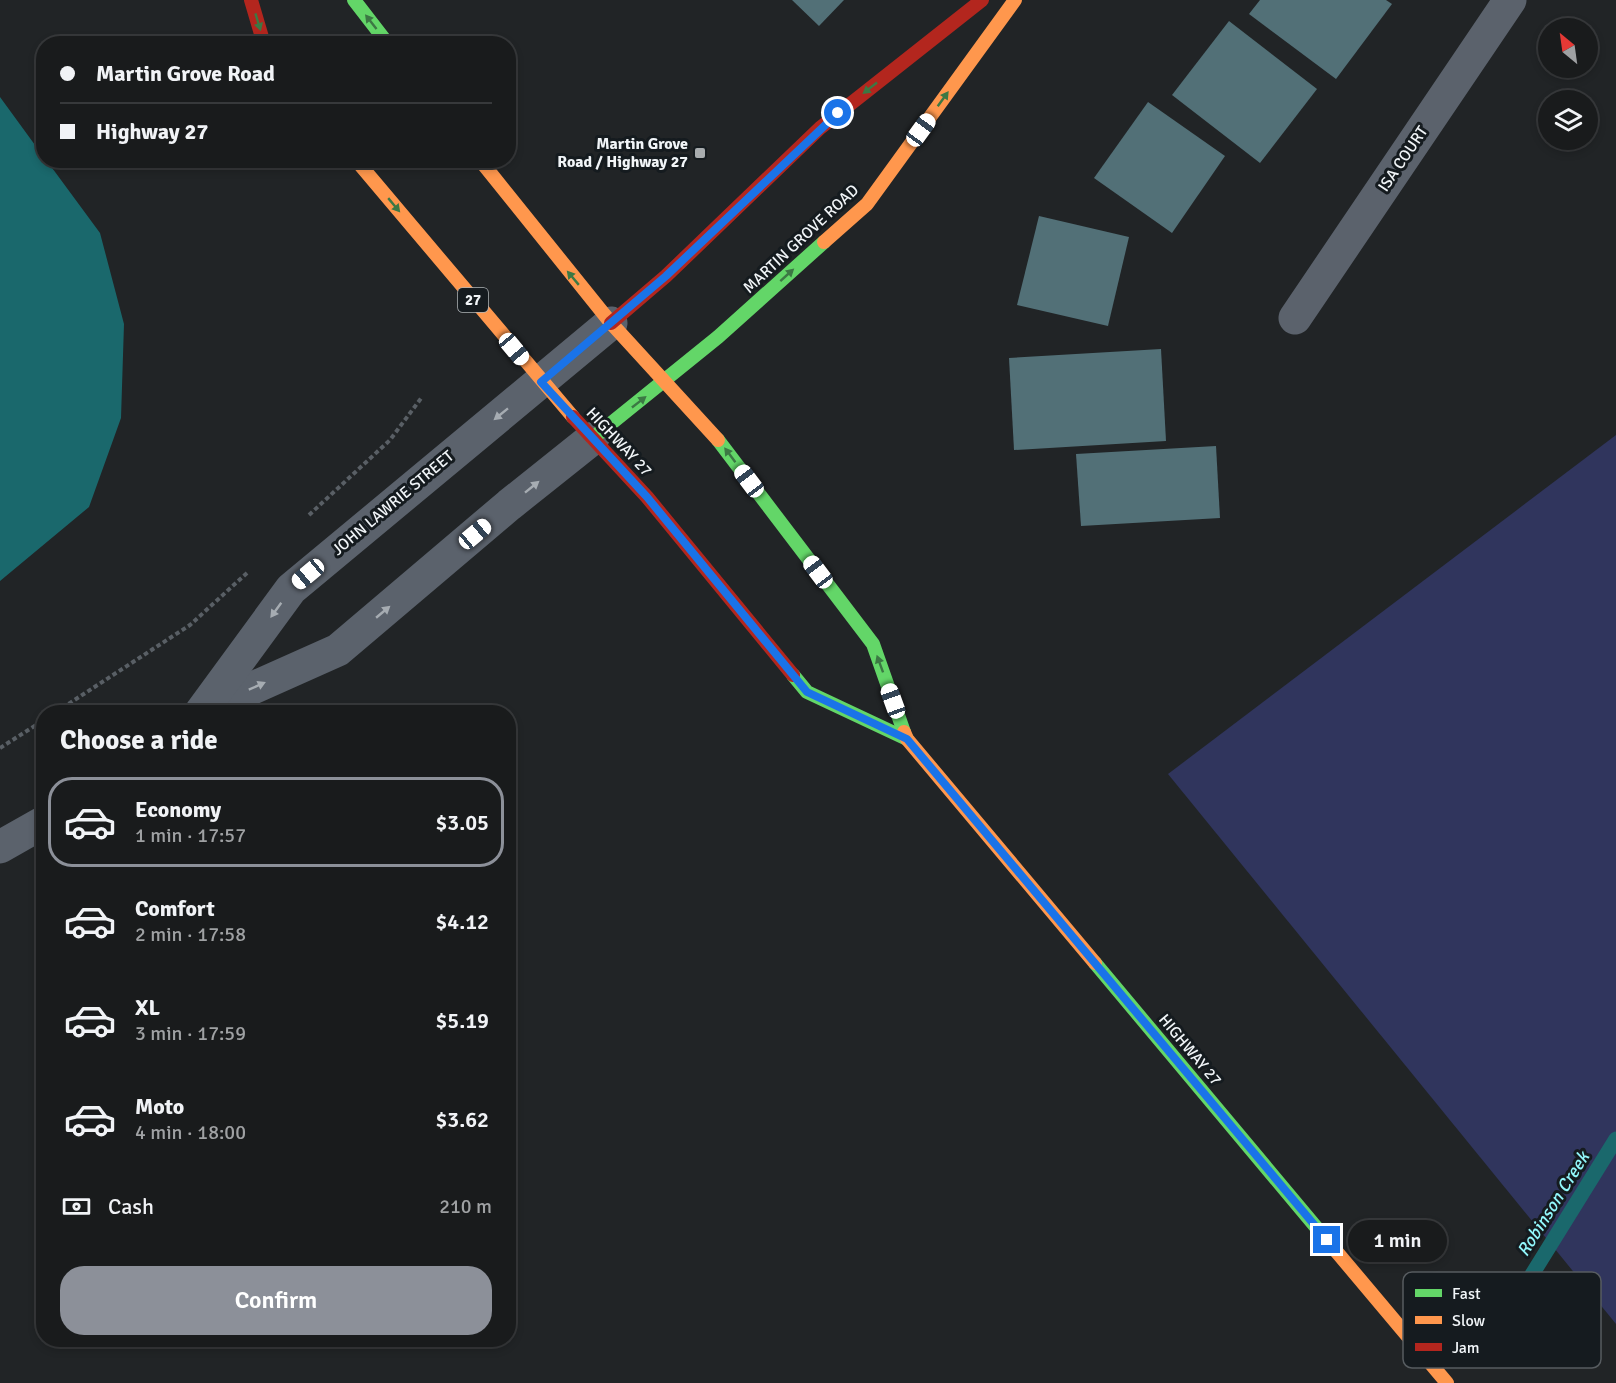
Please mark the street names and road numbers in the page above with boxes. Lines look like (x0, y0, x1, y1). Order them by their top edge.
street label: ISA COURT (1374, 122, 1432, 196)
street label: MARTIN GROVE ROAD (739, 180, 863, 298)
road number: 27 (458, 288, 488, 312)
street label: HIGHWAY 27 (582, 403, 656, 481)
street label: JOHN LAWRIE STREET (328, 446, 458, 560)
street label: HIGHWAY 27 (1154, 1010, 1226, 1090)

